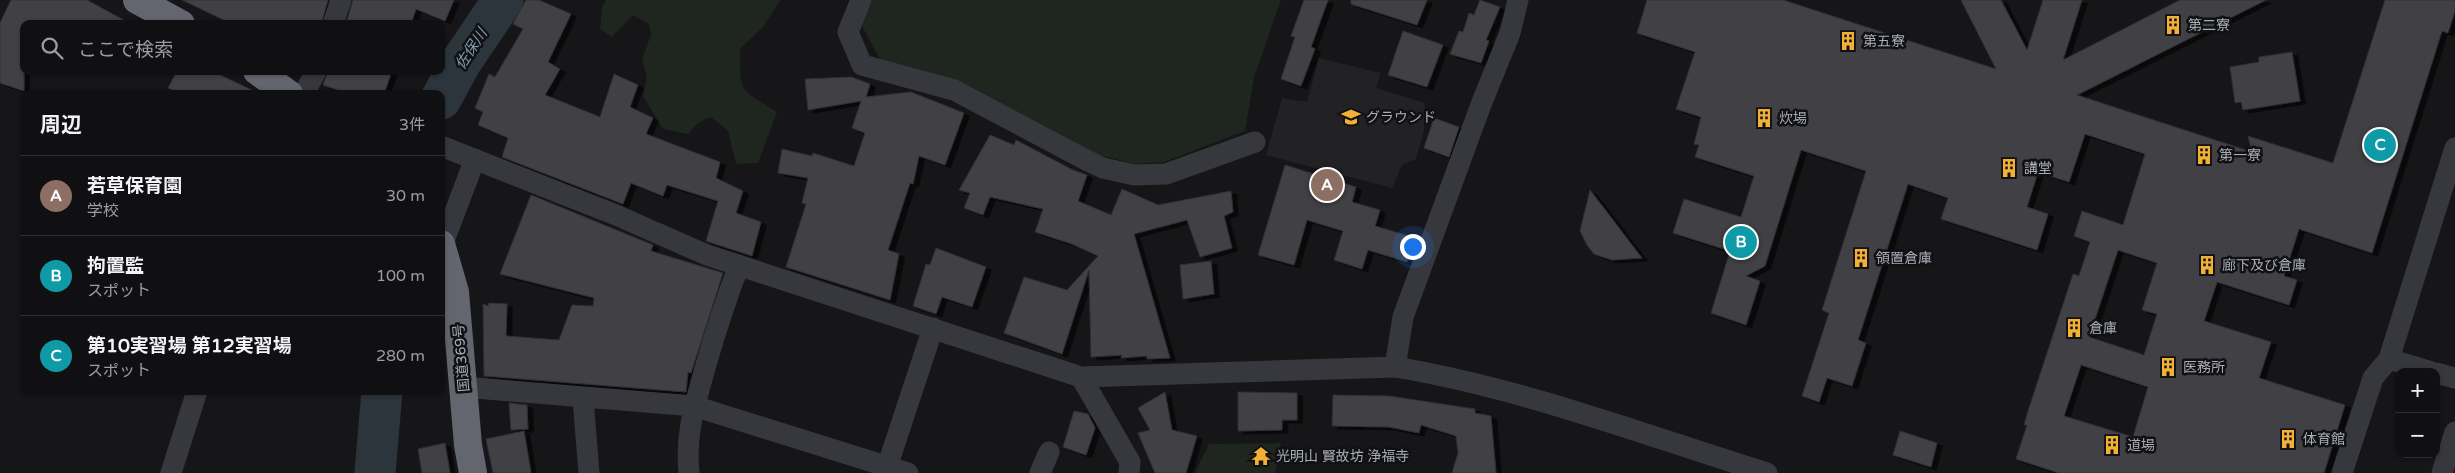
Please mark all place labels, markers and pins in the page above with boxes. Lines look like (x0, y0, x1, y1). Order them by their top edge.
building icon: 第二寮 (2162, 14, 2184, 36)
place label: 第二寮 (2188, 17, 2230, 34)
building icon: 第五寮 (1837, 30, 1859, 52)
place label: 第五寮 (1863, 33, 1905, 50)
school or university icon: グラウンド (1340, 106, 1362, 128)
building icon: 炊場 (1753, 107, 1775, 129)
place label: グラウンド (1366, 109, 1436, 126)
place label: 炊場 (1779, 110, 1807, 127)
pin: C (2364, 126, 2396, 164)
building icon: 第一寮 (2193, 144, 2215, 166)
place label: 第一寮 (2219, 147, 2261, 164)
building icon: 講堂 (1998, 157, 2020, 179)
place label: 講堂 (2024, 160, 2052, 177)
pin: A (1311, 166, 1343, 204)
pin: B (1725, 223, 1757, 261)
building icon: 領置倉庫 (1850, 247, 1872, 269)
place label: 領置倉庫 (1876, 250, 1932, 267)
building icon: 廊下及び倉庫 (2196, 254, 2218, 276)
place label: 廊下及び倉庫 (2222, 257, 2306, 274)
building icon: 倉庫 (2063, 317, 2085, 339)
place label: 倉庫 (2089, 320, 2117, 337)
building icon: 医務所 (2157, 356, 2179, 378)
place label: 医務所 (2183, 359, 2225, 376)
building icon: 体育館 (2277, 428, 2299, 450)
place label: 体育館 (2303, 431, 2345, 448)
building icon: 道場 (2101, 434, 2123, 456)
place label: 道場 (2127, 437, 2155, 454)
temple icon: 光明山 賢故坊 浄福寺 (1250, 445, 1272, 467)
place label: 光明山 賢故坊 浄福寺 (1276, 448, 1409, 465)

